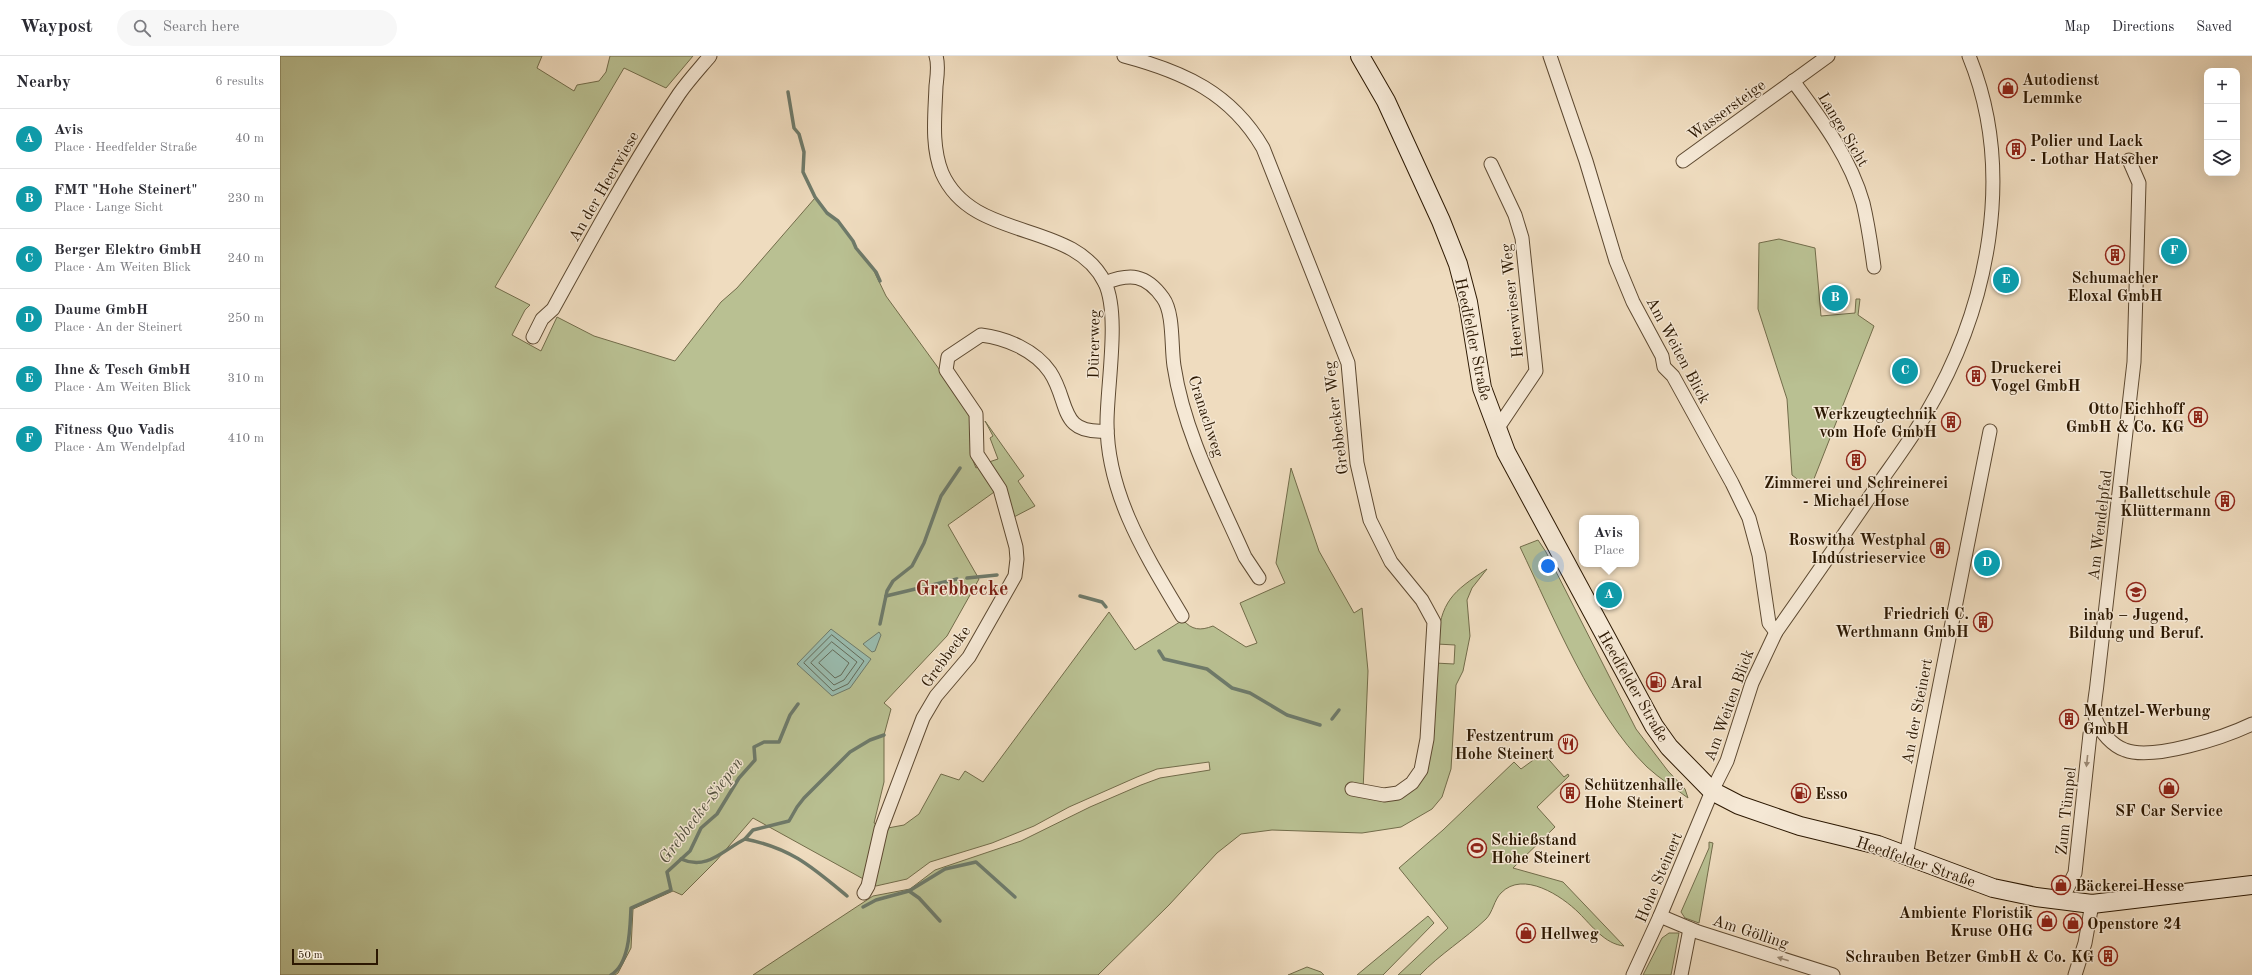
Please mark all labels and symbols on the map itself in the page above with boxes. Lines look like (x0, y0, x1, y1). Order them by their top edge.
place label: Autodienst Lemmke (2022, 73, 2099, 107)
street label: Wassersteige (1685, 77, 1769, 144)
shop icon: Autodienst Lemmke (1997, 77, 2019, 99)
street label: Lange Sicht (1814, 90, 1871, 170)
street label: An der Heerwiese (567, 129, 643, 245)
place label: Polier und Lack - Lothar Hatscher (2030, 134, 2159, 168)
building icon: Polier und Lack - Lothar Hatscher (2005, 138, 2027, 160)
pin: F (2161, 236, 2187, 266)
street label: Heerwieser Weg (1499, 242, 1527, 359)
building icon: Schumacher Eloxal GmbH (2104, 244, 2126, 266)
pin: E (1993, 265, 2019, 295)
place label: Schumacher Eloxal GmbH (2067, 271, 2163, 305)
street label: Heedfelder Straße (1451, 277, 1493, 402)
pin: B (1822, 283, 1848, 313)
street label: Am Weiten Blick (1643, 295, 1712, 407)
street label: Dürerweg (1086, 309, 1104, 379)
pin: C (1892, 356, 1918, 386)
street label: Grebbecker Weg (1322, 360, 1352, 476)
place label: Druckerei Vogel GmbH (1990, 361, 2081, 395)
building icon: Druckerei Vogel GmbH (1965, 365, 1987, 387)
street label: Cranachweg (1184, 374, 1226, 460)
place label: Otto Eichhoff GmbH & Co. KG (2066, 402, 2185, 436)
building icon: Otto Eichhoff GmbH & Co. KG (2187, 406, 2209, 428)
place label: Werkzeugtechnik vom Hofe GmbH (1813, 407, 1937, 441)
building icon: Werkzeugtechnik vom Hofe GmbH (1940, 411, 1962, 433)
building icon: Zimmerei und Schreinerei - Michael Hose (1845, 449, 1867, 471)
street label: Am Wendelpfad (2086, 469, 2116, 581)
place label: Zimmerei und Schreinerei - Michael Hose (1764, 476, 1948, 510)
place label: Ballettschule Klüttermann (2118, 486, 2211, 520)
building icon: Ballettschule Klüttermann (2214, 490, 2236, 512)
place label: Roswitha Westphal Industrieservice (1788, 533, 1926, 567)
building icon: Roswitha Westphal Industrieservice (1929, 537, 1951, 559)
pin: D (1974, 548, 2000, 578)
your location (1538, 556, 1558, 576)
district label: Grebbecke (915, 580, 1009, 600)
pin: A (1596, 580, 1622, 610)
school or university icon: inab – Jugend, Bildung und Beruf. (2125, 581, 2147, 603)
place label: Friedrich C. Werthmann GmbH (1835, 607, 1969, 641)
place label: inab – Jugend, Bildung und Beruf. (2068, 608, 2204, 642)
building icon: Friedrich C. Werthmann GmbH (1972, 611, 1994, 633)
street label: Grebbecke (919, 623, 974, 691)
street label: Heedfelder Straße (1594, 629, 1670, 745)
street label: Am Weiten Blick (1702, 648, 1758, 764)
street label: An der Steinert (1900, 657, 1936, 766)
fuel station icon: Aral (1645, 671, 1667, 693)
place label: Aral (1670, 676, 1702, 692)
place label: Mentzel-Werbung GmbH (2083, 704, 2211, 738)
building icon: Mentzel-Werbung GmbH (2058, 708, 2080, 730)
place label: Festzentrum Hohe Steinert (1455, 729, 1554, 763)
restaurant icon: Festzentrum Hohe Steinert (1557, 733, 1579, 755)
water label: Grebbecke-Siepen (656, 754, 747, 867)
one-way arrow (2084, 755, 2090, 767)
street label: Zum Tümpel (2054, 766, 2080, 856)
shop icon: SF Car Service (2158, 777, 2180, 799)
place label: Schützenhalle Hohe Steinert (1584, 778, 1684, 812)
building icon: Schützenhalle Hohe Steinert (1559, 782, 1581, 804)
fuel station icon: Esso (1790, 782, 1812, 804)
place label: Esso (1815, 787, 1848, 803)
place label: SF Car Service (2115, 804, 2223, 820)
street label: Hohe Steinert (1634, 830, 1686, 925)
place label: Schießstand Hohe Steinert (1491, 833, 1591, 867)
street label: Heedfelder Straße (1854, 835, 1977, 891)
sports icon: Schießstand Hohe Steinert (1466, 837, 1488, 859)
shop icon: Bäckerei Hesse (2050, 874, 2072, 896)
place label: Bäckerei Hesse (2075, 879, 2184, 895)
place label: Ambiente Floristik Kruse OHG (1899, 906, 2033, 940)
shop icon: Ambiente Floristik Kruse OHG (2036, 910, 2058, 932)
shop icon: Openstore 24 (2062, 912, 2084, 934)
street label: Am Gölling (1710, 913, 1791, 953)
place label: Openstore 24 (2087, 917, 2182, 933)
shop icon: Hellweg (1515, 922, 1537, 944)
place label: Hellweg (1540, 927, 1599, 943)
building icon: Schrauben Betzer GmbH & Co. KG (2097, 945, 2119, 967)
scale bar (292, 947, 378, 966)
place label: Schrauben Betzer GmbH & Co. KG (1845, 950, 2094, 966)
one-way arrow (1777, 956, 1789, 962)

